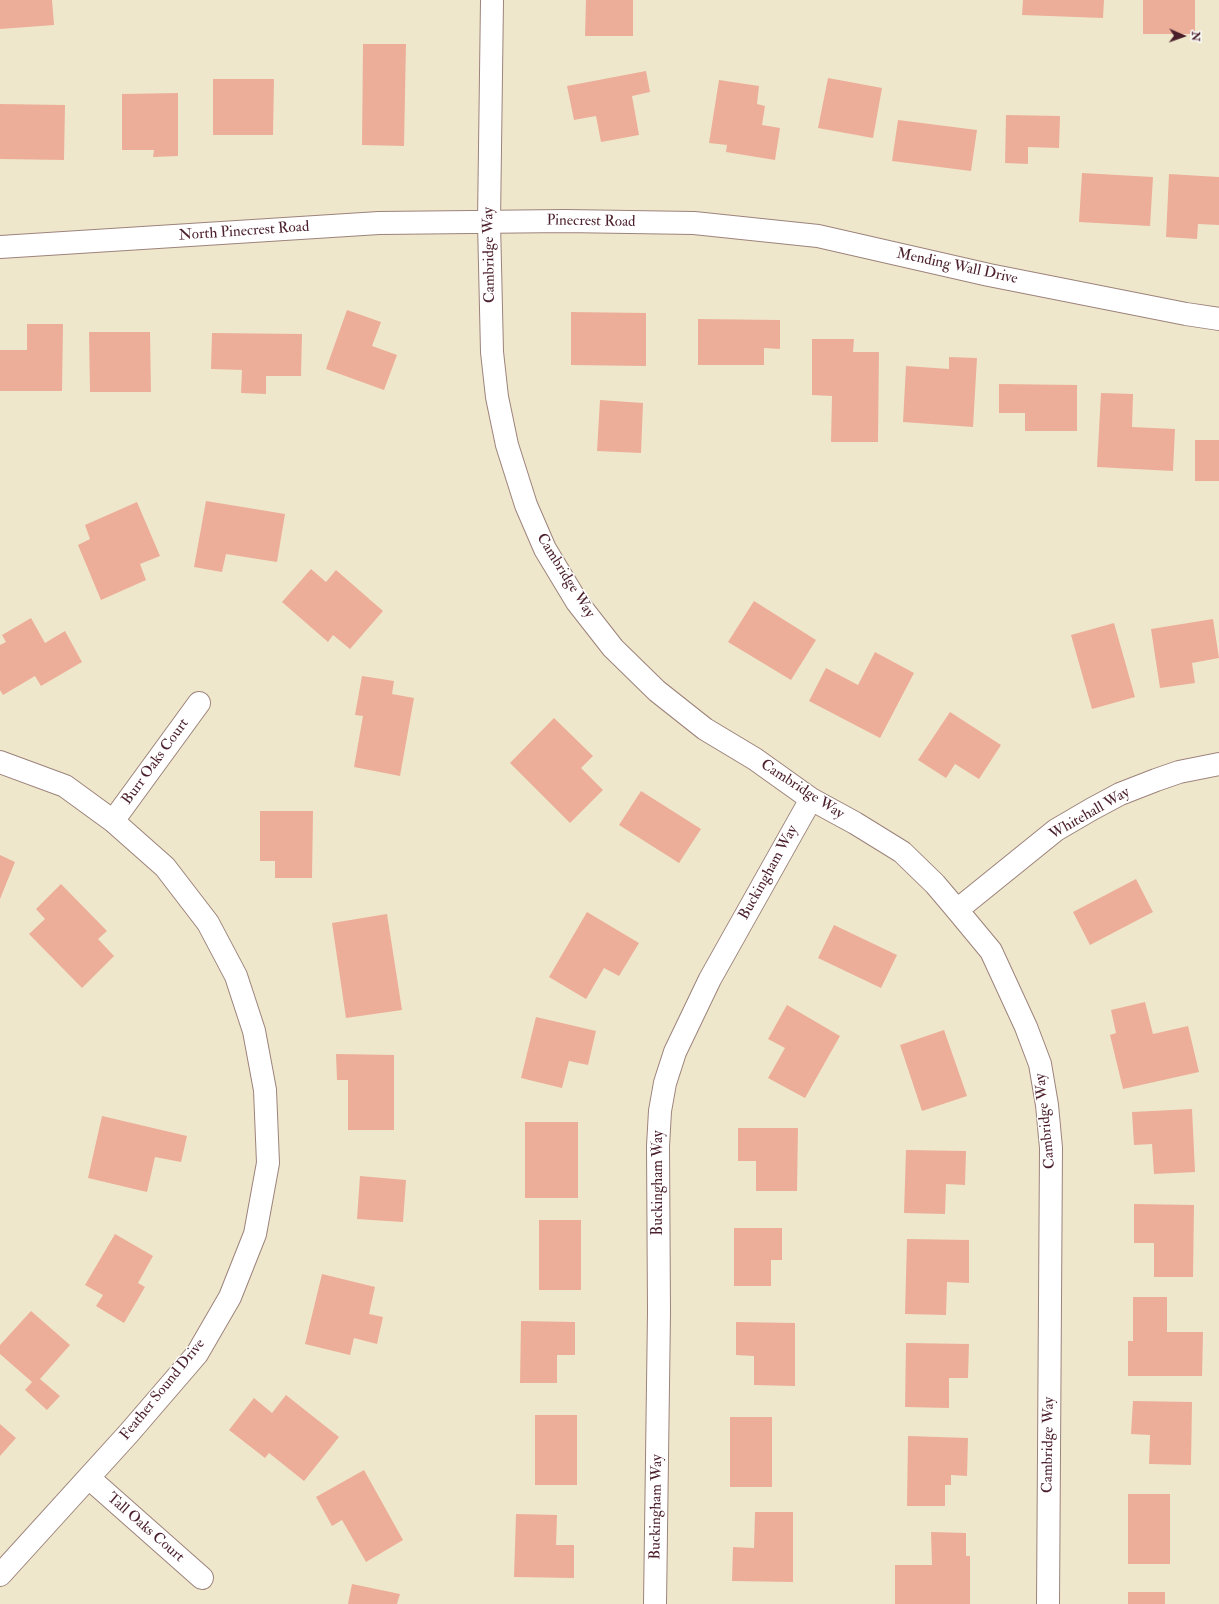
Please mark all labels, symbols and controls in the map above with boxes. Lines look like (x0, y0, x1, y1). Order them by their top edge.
north arrow (1163, 16, 1203, 56)
text: N (1189, 31, 1202, 42)
street label: Cambridge Way (480, 207, 500, 303)
street label: Pinecrest Road (546, 212, 636, 232)
street label: North Pinecrest Road (178, 218, 310, 246)
street label: Mending Wall Drive (895, 245, 1019, 289)
street label: Cambridge Way (532, 530, 598, 622)
street label: Burr Oaks Court (119, 715, 193, 809)
street label: Cambridge Way (757, 756, 847, 824)
street label: Whitehall Way (1047, 784, 1133, 844)
street label: Buckingham Way (736, 823, 802, 923)
street label: Cambridge Way (1032, 1072, 1060, 1170)
street label: Buckingham Way (650, 1130, 668, 1236)
street label: Feather Sound Drive (117, 1336, 209, 1444)
street label: Cambridge Way (1039, 1397, 1059, 1493)
street label: Buckingham Way (647, 1454, 667, 1560)
street label: Tall Oaks Court (103, 1490, 187, 1566)

